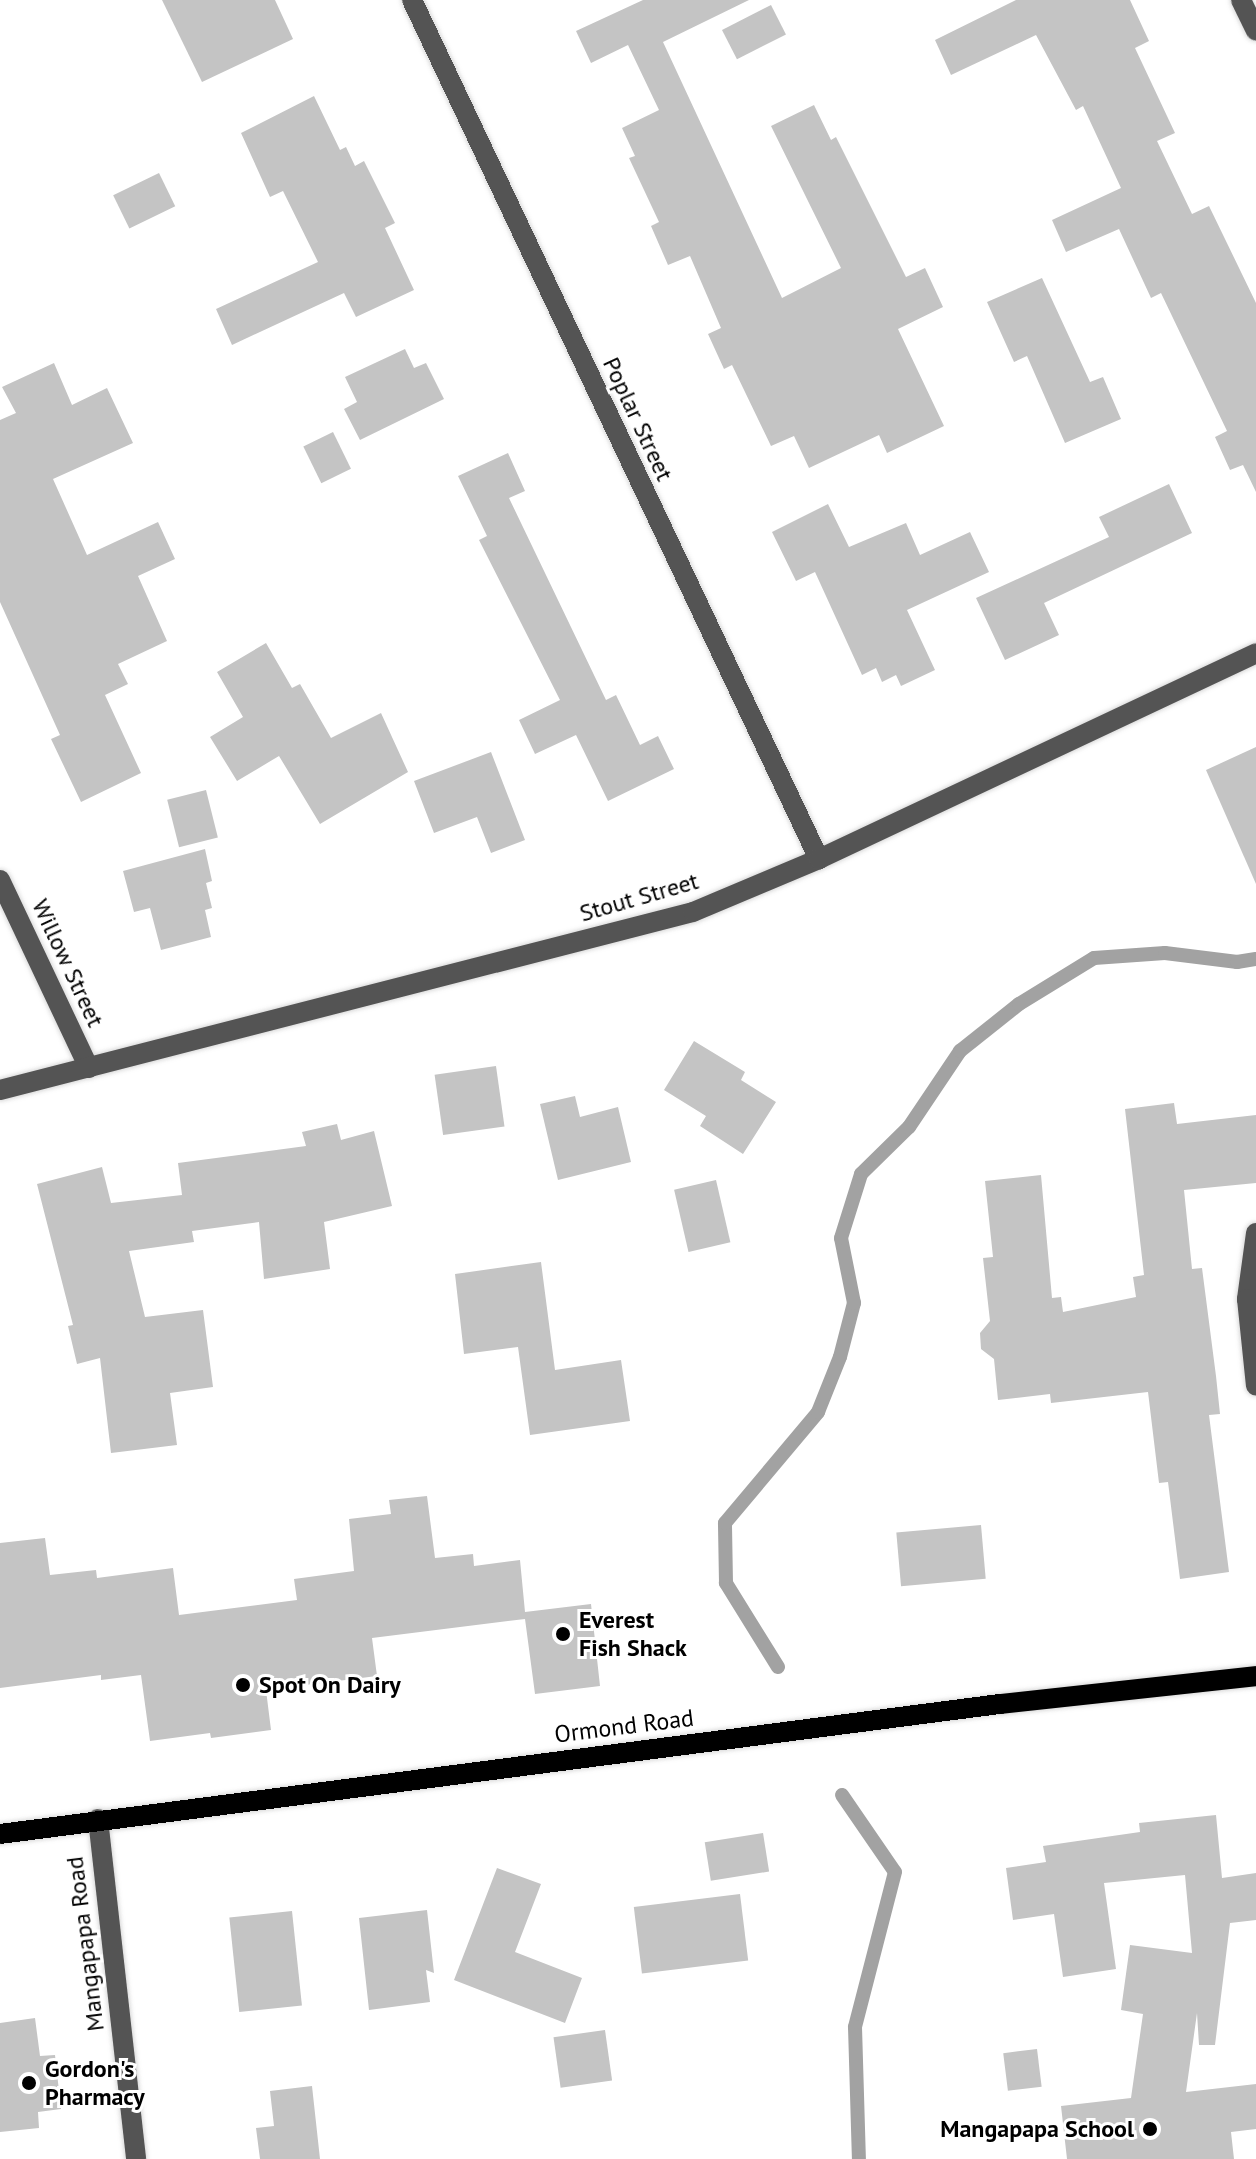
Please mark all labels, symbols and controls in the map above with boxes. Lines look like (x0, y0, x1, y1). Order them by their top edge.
street label: Poplar Street (597, 353, 679, 485)
street label: Stout Street (576, 866, 702, 928)
street label: Willow Street (26, 894, 110, 1032)
place label: Everest Fish Shack (579, 1606, 687, 1662)
marker: Everest Fish Shack (554, 1625, 572, 1643)
place label: Spot On Dairy (259, 1671, 401, 1699)
marker: Spot On Dairy (234, 1676, 252, 1694)
street label: Ormond Road (553, 1703, 695, 1749)
street label: Mangapapa Road (60, 1855, 110, 2033)
place label: Gordon's Pharmacy (45, 2055, 145, 2111)
marker: Gordon's Pharmacy (20, 2074, 38, 2092)
place label: Mangapapa School (940, 2115, 1134, 2143)
marker: Mangapapa School (1141, 2120, 1159, 2138)

